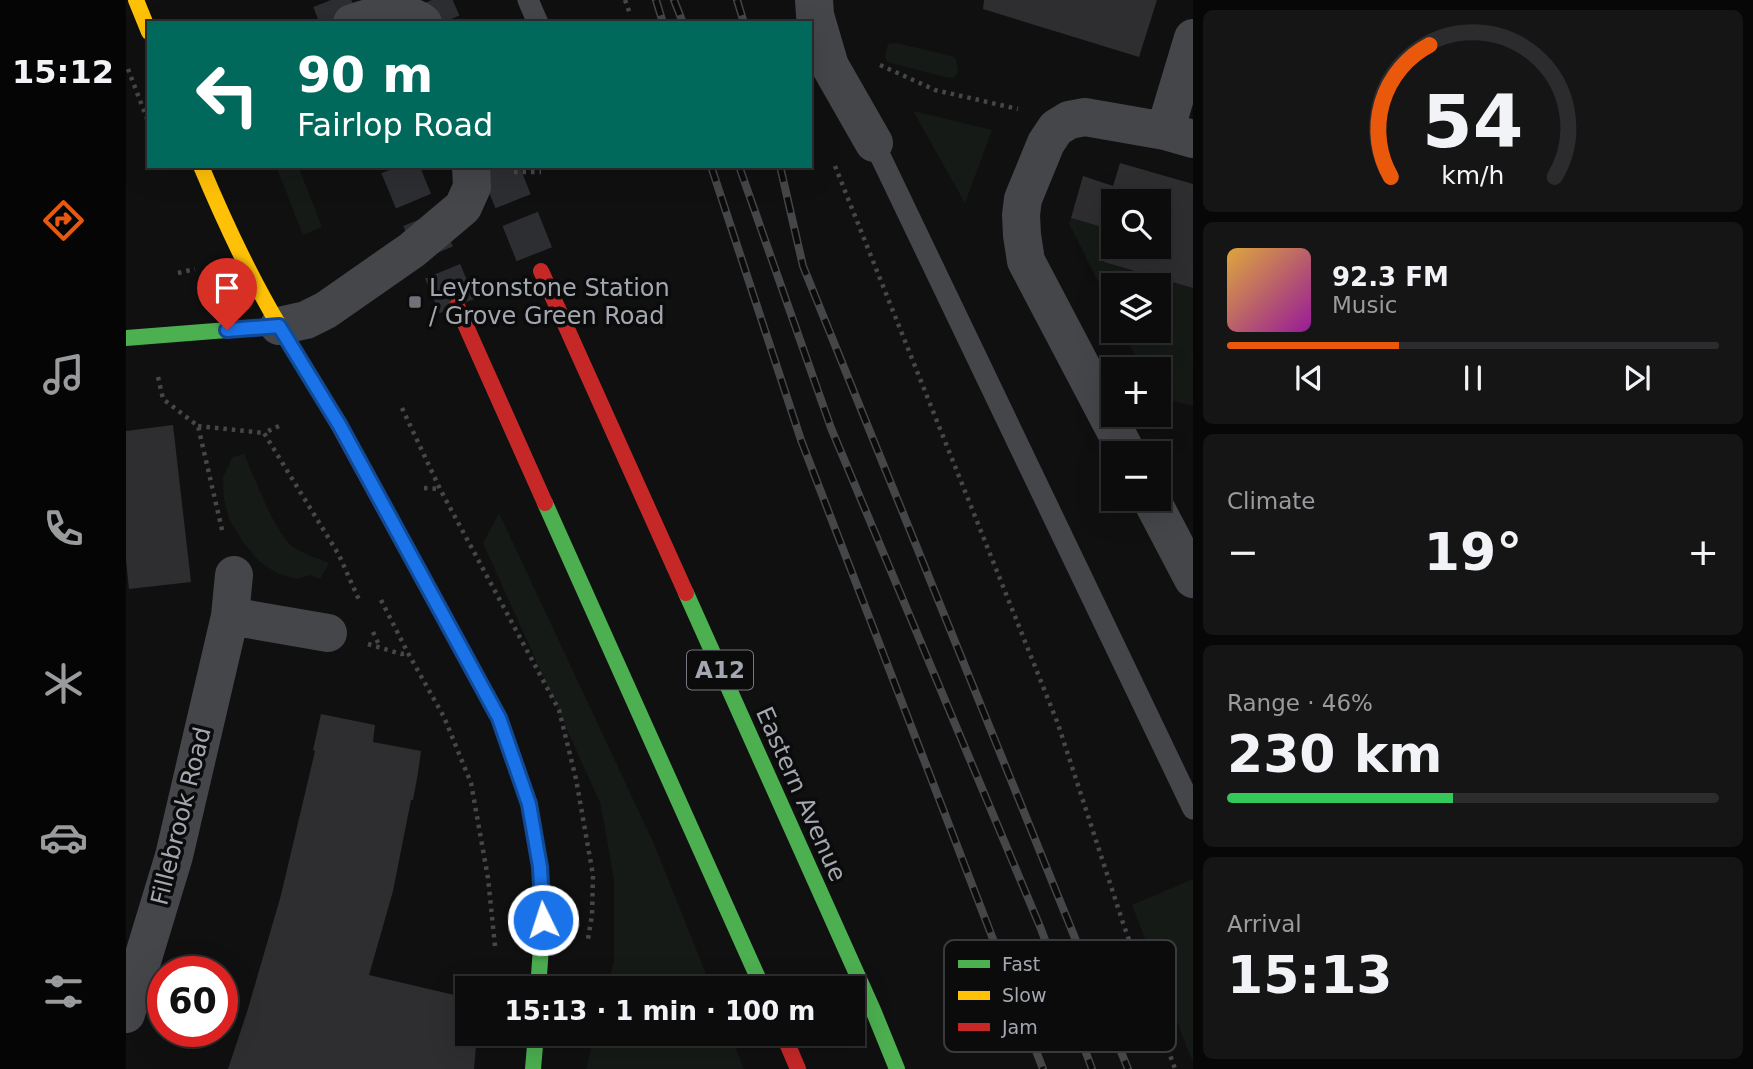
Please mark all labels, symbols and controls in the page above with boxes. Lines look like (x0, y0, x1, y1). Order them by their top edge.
text: 90 m (297, 47, 433, 104)
icon: left (182, 49, 273, 140)
text: 15:12 (12, 53, 114, 91)
text: 54 (1422, 79, 1524, 164)
text: Fairlop Road (297, 106, 493, 144)
text: km/h (1441, 161, 1505, 190)
map controls (1101, 189, 1171, 511)
button: search (1101, 189, 1171, 259)
icon: directions (39, 196, 88, 245)
pin (197, 258, 257, 330)
text: 92.3 FM (1332, 262, 1449, 292)
icon: arrive (208, 269, 246, 307)
button: layers (1101, 273, 1171, 343)
place label: Leytonstone Station / Grove Green Road (429, 274, 670, 330)
text: Music (1332, 292, 1397, 318)
marker: Leytonstone Station / Grove Green Road (407, 294, 423, 310)
icon: music (39, 350, 88, 399)
button: + (1101, 357, 1171, 427)
icon: previous (1290, 359, 1328, 397)
icon: pause (1454, 359, 1492, 397)
icon: next (1618, 359, 1656, 397)
button: − (1101, 441, 1171, 511)
text: Climate (1227, 488, 1316, 514)
icon: phone (39, 504, 88, 553)
text: 19° (1424, 522, 1522, 582)
text: − (1227, 530, 1259, 574)
text: + (1687, 530, 1719, 574)
road number: A12 (687, 650, 753, 690)
icon: climate (39, 659, 88, 708)
text: Range · 46% (1227, 690, 1373, 716)
street label: Eastern Avenue (750, 702, 852, 886)
street label: Fillebrook Road (145, 724, 217, 908)
text: 230 km (1227, 724, 1442, 784)
icon: car (39, 813, 88, 862)
position arrow (506, 883, 580, 957)
text: Arrival (1227, 911, 1302, 937)
legend (944, 940, 1176, 1052)
text: 15:13 (1227, 945, 1393, 1005)
text: Fast (1002, 953, 1040, 975)
speed limit sign: 60 (147, 956, 238, 1047)
icon: filters (39, 967, 88, 1016)
text: Slow (1002, 984, 1047, 1006)
text: 15:13 · 1 min · 100 m (505, 996, 815, 1026)
text: Jam (1001, 1016, 1038, 1038)

